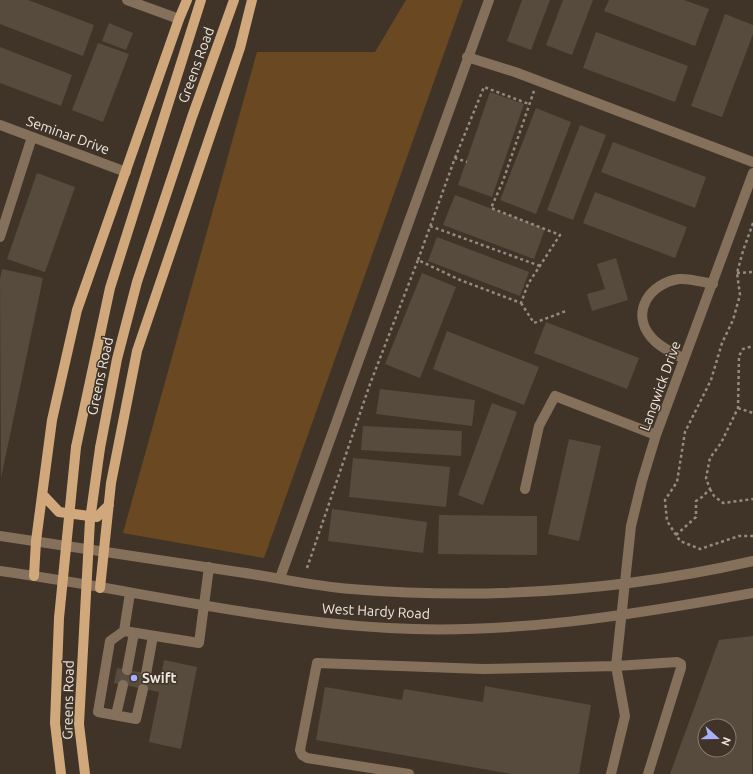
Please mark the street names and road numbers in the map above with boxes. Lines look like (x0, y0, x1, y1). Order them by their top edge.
street label: Greens Road (175, 25, 217, 105)
street label: Seminar Drive (24, 113, 112, 157)
street label: Greens Road (84, 335, 116, 417)
street label: Langwick Drive (636, 339, 684, 433)
street label: West Hardy Road (322, 600, 430, 622)
street label: Greens Road (59, 660, 77, 740)

